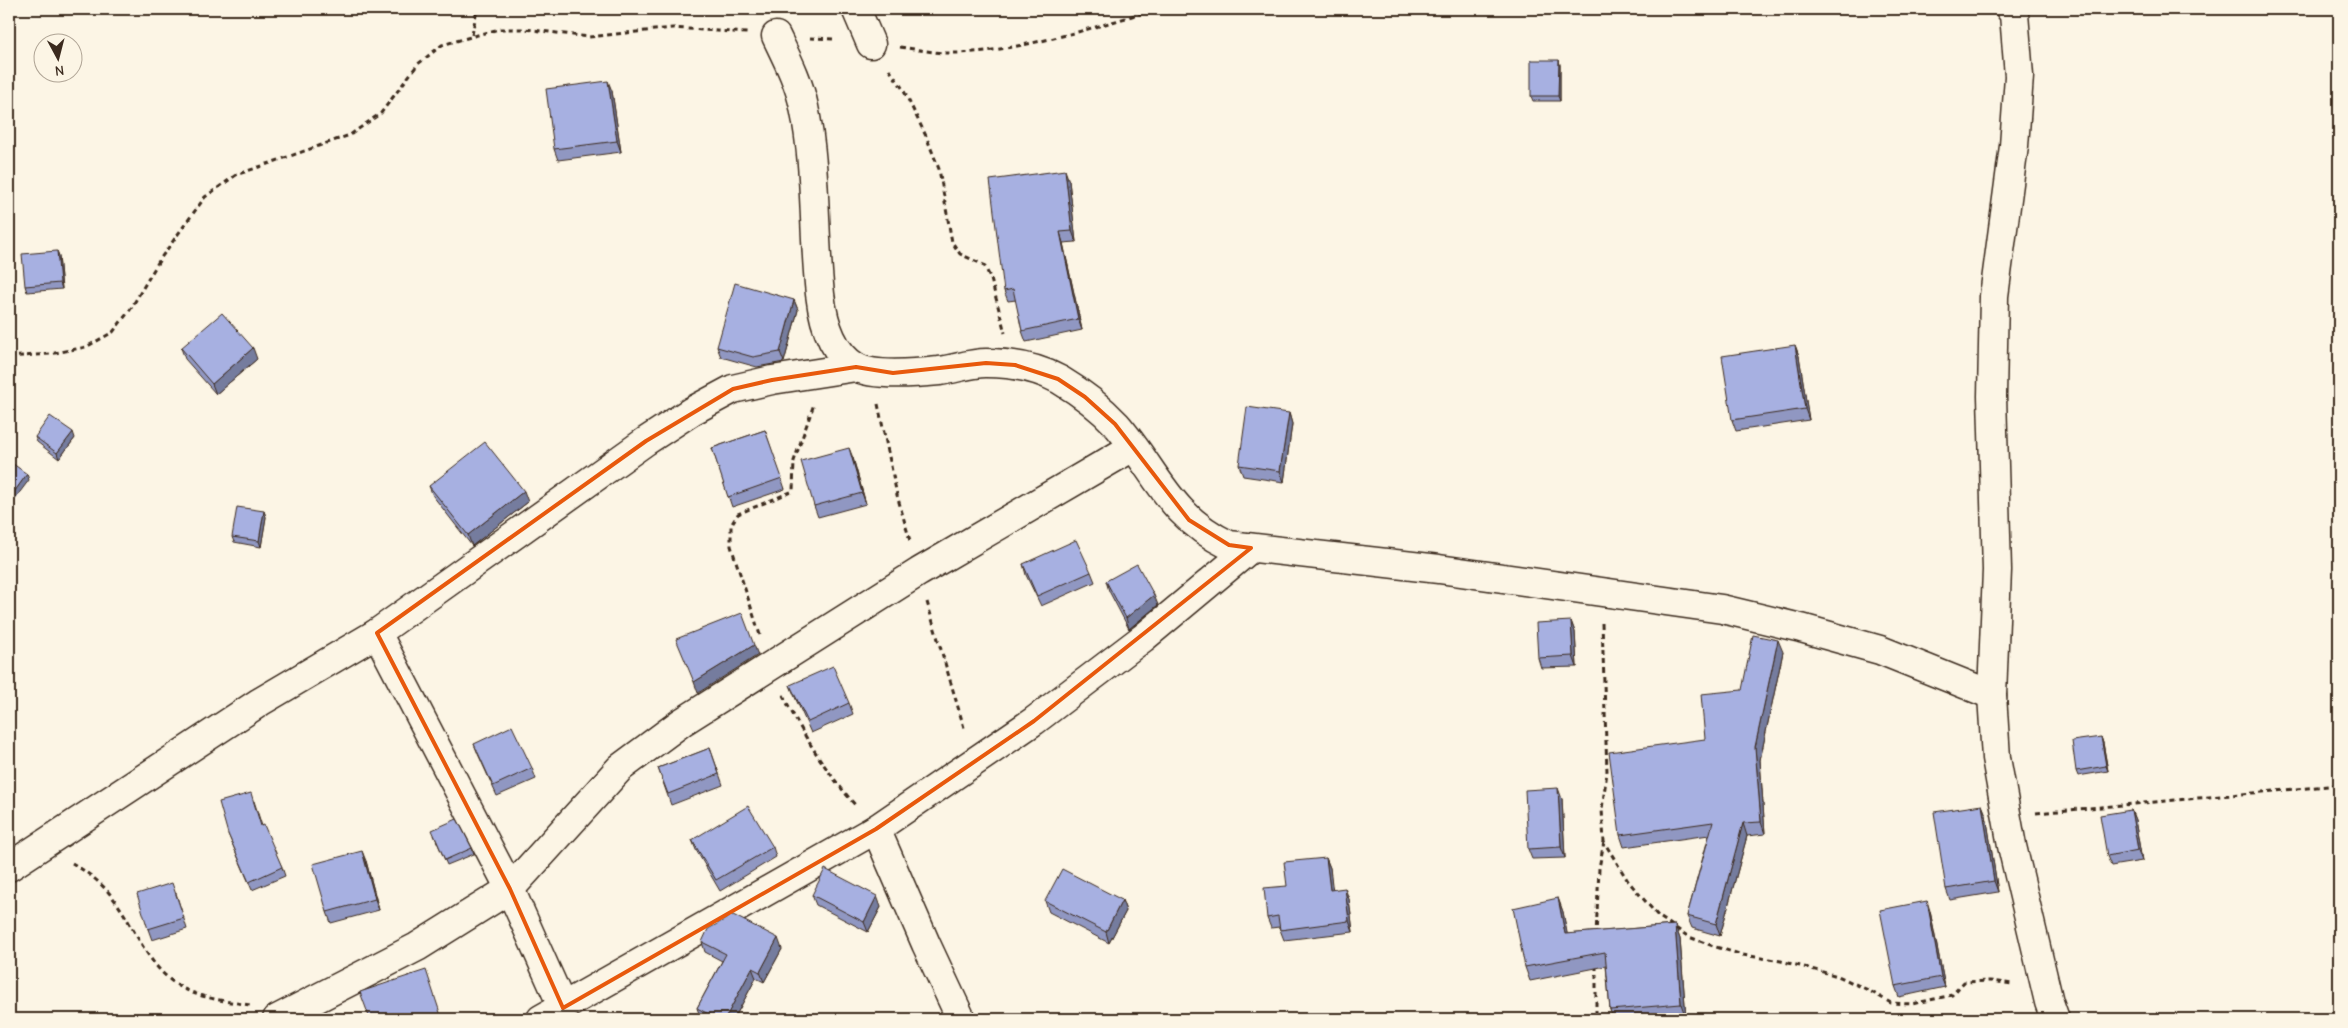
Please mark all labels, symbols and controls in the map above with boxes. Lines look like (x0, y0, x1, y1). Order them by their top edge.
north arrow (32, 32, 82, 82)
text: N (54, 61, 65, 79)

